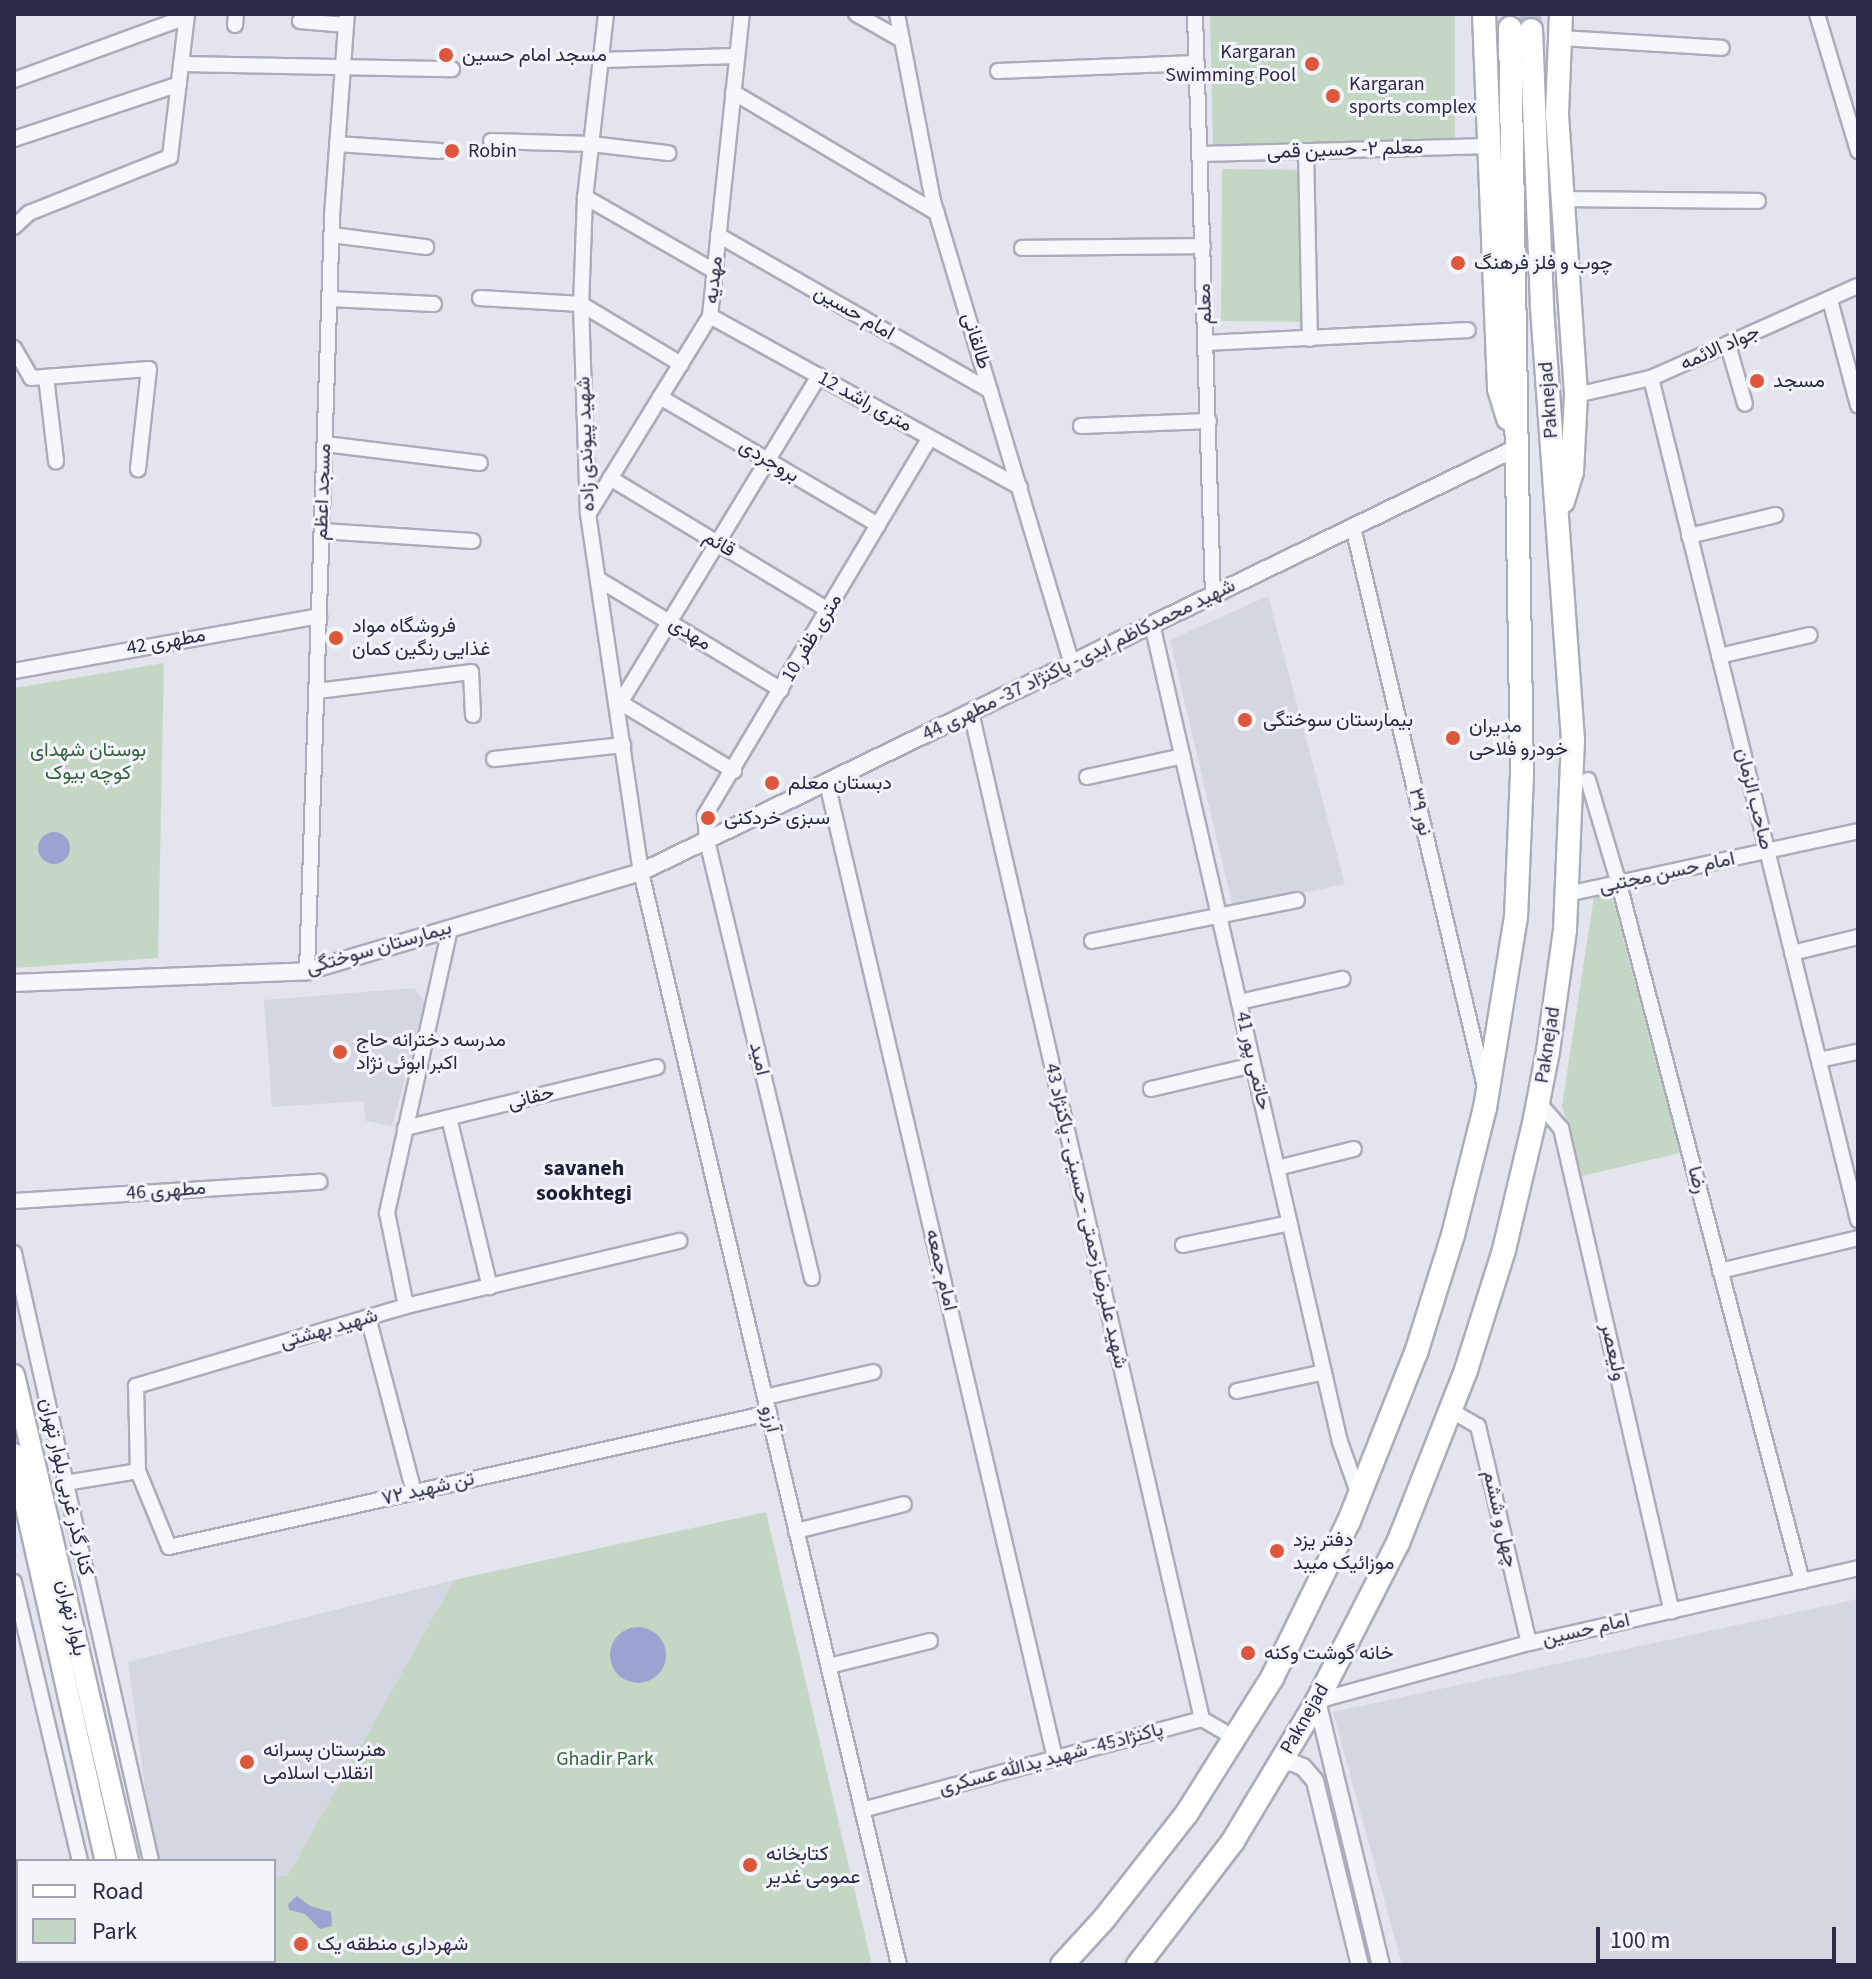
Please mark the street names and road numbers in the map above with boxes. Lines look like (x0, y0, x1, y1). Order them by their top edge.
street label: معلم ۲- حسین قمی (1266, 135, 1424, 165)
street label: مهدیه (700, 255, 728, 305)
street label: امام حسین (809, 280, 899, 346)
street label: معلم (1192, 283, 1218, 325)
street label: طالقانی (956, 310, 996, 372)
street label: جواد الائمه (1677, 320, 1763, 376)
street label: Paknejad (1534, 361, 1564, 439)
street label: 12 متری راشد (814, 366, 916, 438)
street label: شهید پیوندی زاده (572, 376, 600, 512)
street label: بروجردی (735, 434, 803, 488)
street label: مسجد اعظم (309, 443, 337, 541)
street label: قائم (699, 525, 739, 563)
street label: شهید محمدکاظم ابدی- پاکنژاد 37- مطهری 44 (919, 574, 1239, 746)
street label: 10 متری ظفر (776, 590, 848, 686)
street label: مهدی (664, 612, 716, 656)
street label: مطهری 42 (125, 623, 207, 661)
street label: صاحب الزمان (1730, 746, 1778, 852)
street label: نور ۳۹ (1403, 786, 1437, 838)
street label: امام حسن مجتبی (1597, 847, 1737, 899)
street label: بیمارستان سوختگی (303, 916, 455, 980)
street label: Paknejad (1530, 1005, 1566, 1085)
street label: حاتمی پور 41 (1230, 1009, 1276, 1113)
street label: امید (744, 1040, 774, 1078)
street label: شهید علیرضا زحمتی - حسینی - پاکنژاد 43 (1039, 1061, 1133, 1371)
street label: حقانی (505, 1081, 557, 1115)
street label: رضا (1682, 1164, 1712, 1196)
street label: مطهری 46 (125, 1176, 207, 1206)
street label: امام جمعه (920, 1227, 962, 1313)
street label: شهید بهشتی (277, 1304, 381, 1354)
street label: ولیعصر (1595, 1321, 1631, 1383)
street label: کنار گذر غربی بلوار تهران (34, 1396, 98, 1578)
street label: آرزو (755, 1403, 785, 1435)
street label: ۷۲ تن شهید (379, 1467, 477, 1511)
street label: چهل و ششم (1477, 1468, 1523, 1570)
street label: بلوار تهران (51, 1578, 91, 1658)
street label: امام حسین (1540, 1608, 1632, 1652)
street label: Paknejad (1275, 1679, 1335, 1759)
street label: پاکنژاد45- شهید یدالله عسکری (936, 1717, 1166, 1801)

